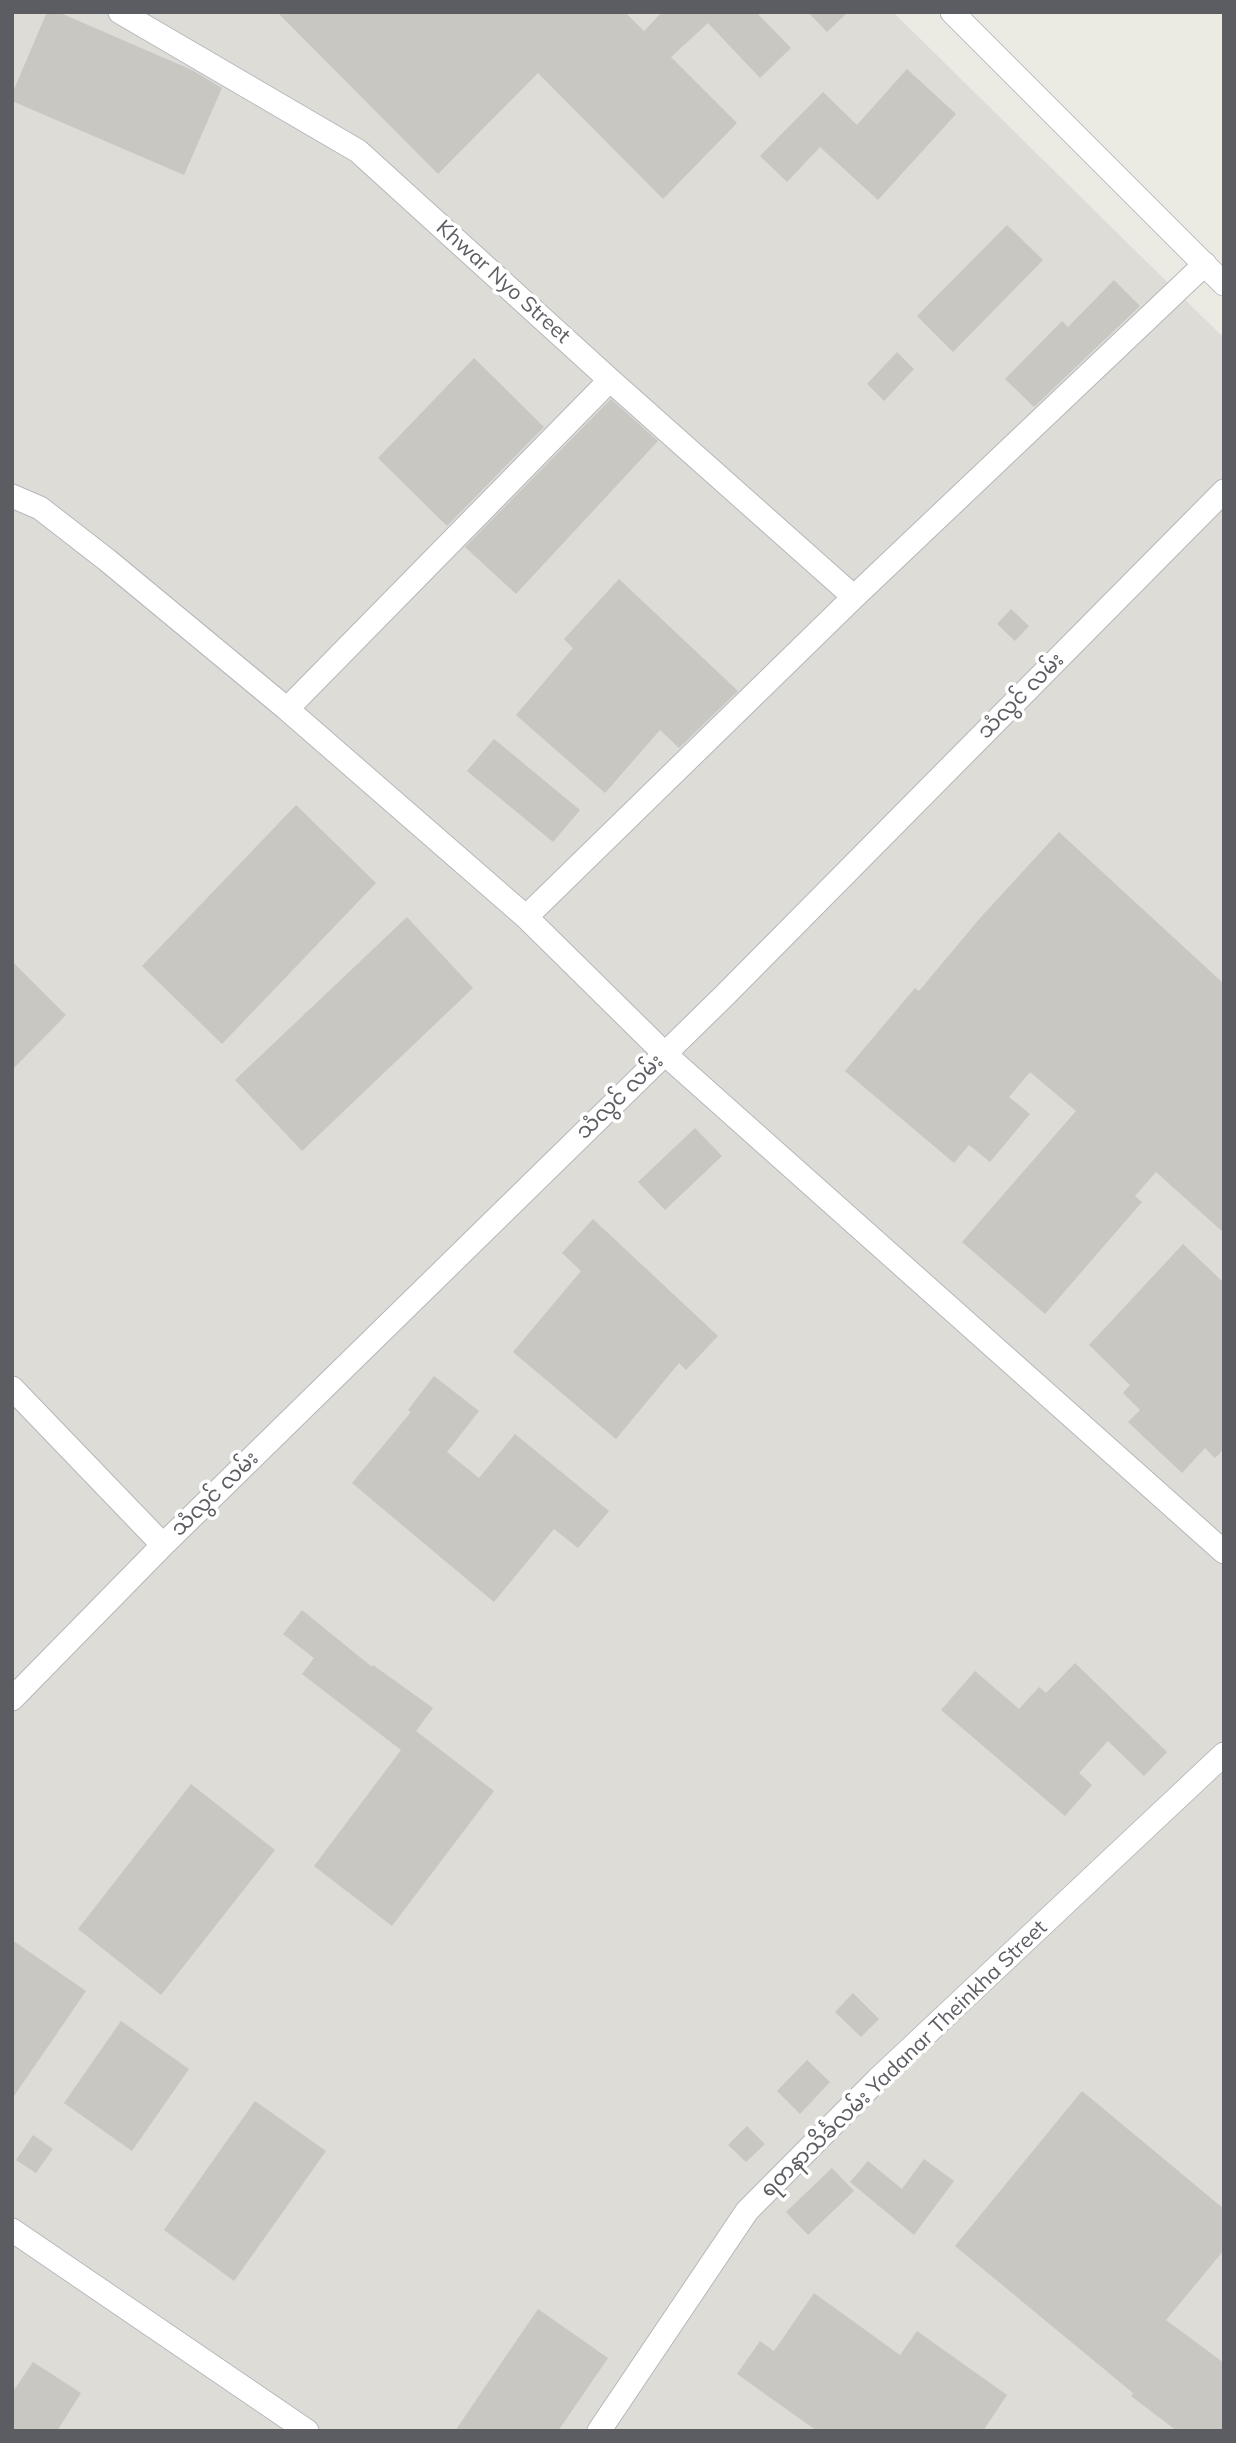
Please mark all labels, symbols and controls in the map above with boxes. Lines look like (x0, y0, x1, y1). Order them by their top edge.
street label: Khwar Nyo Street (431, 215, 575, 349)
street label: သံလွင် လမ်း (973, 648, 1069, 744)
street label: သံလွင် လမ်း (571, 1049, 669, 1145)
street label: သံလွင် လမ်း (166, 1446, 264, 1542)
street label: ရတနာသိင်္ခလမ်း Yadanar Theinkha Street (756, 1915, 1052, 2203)

